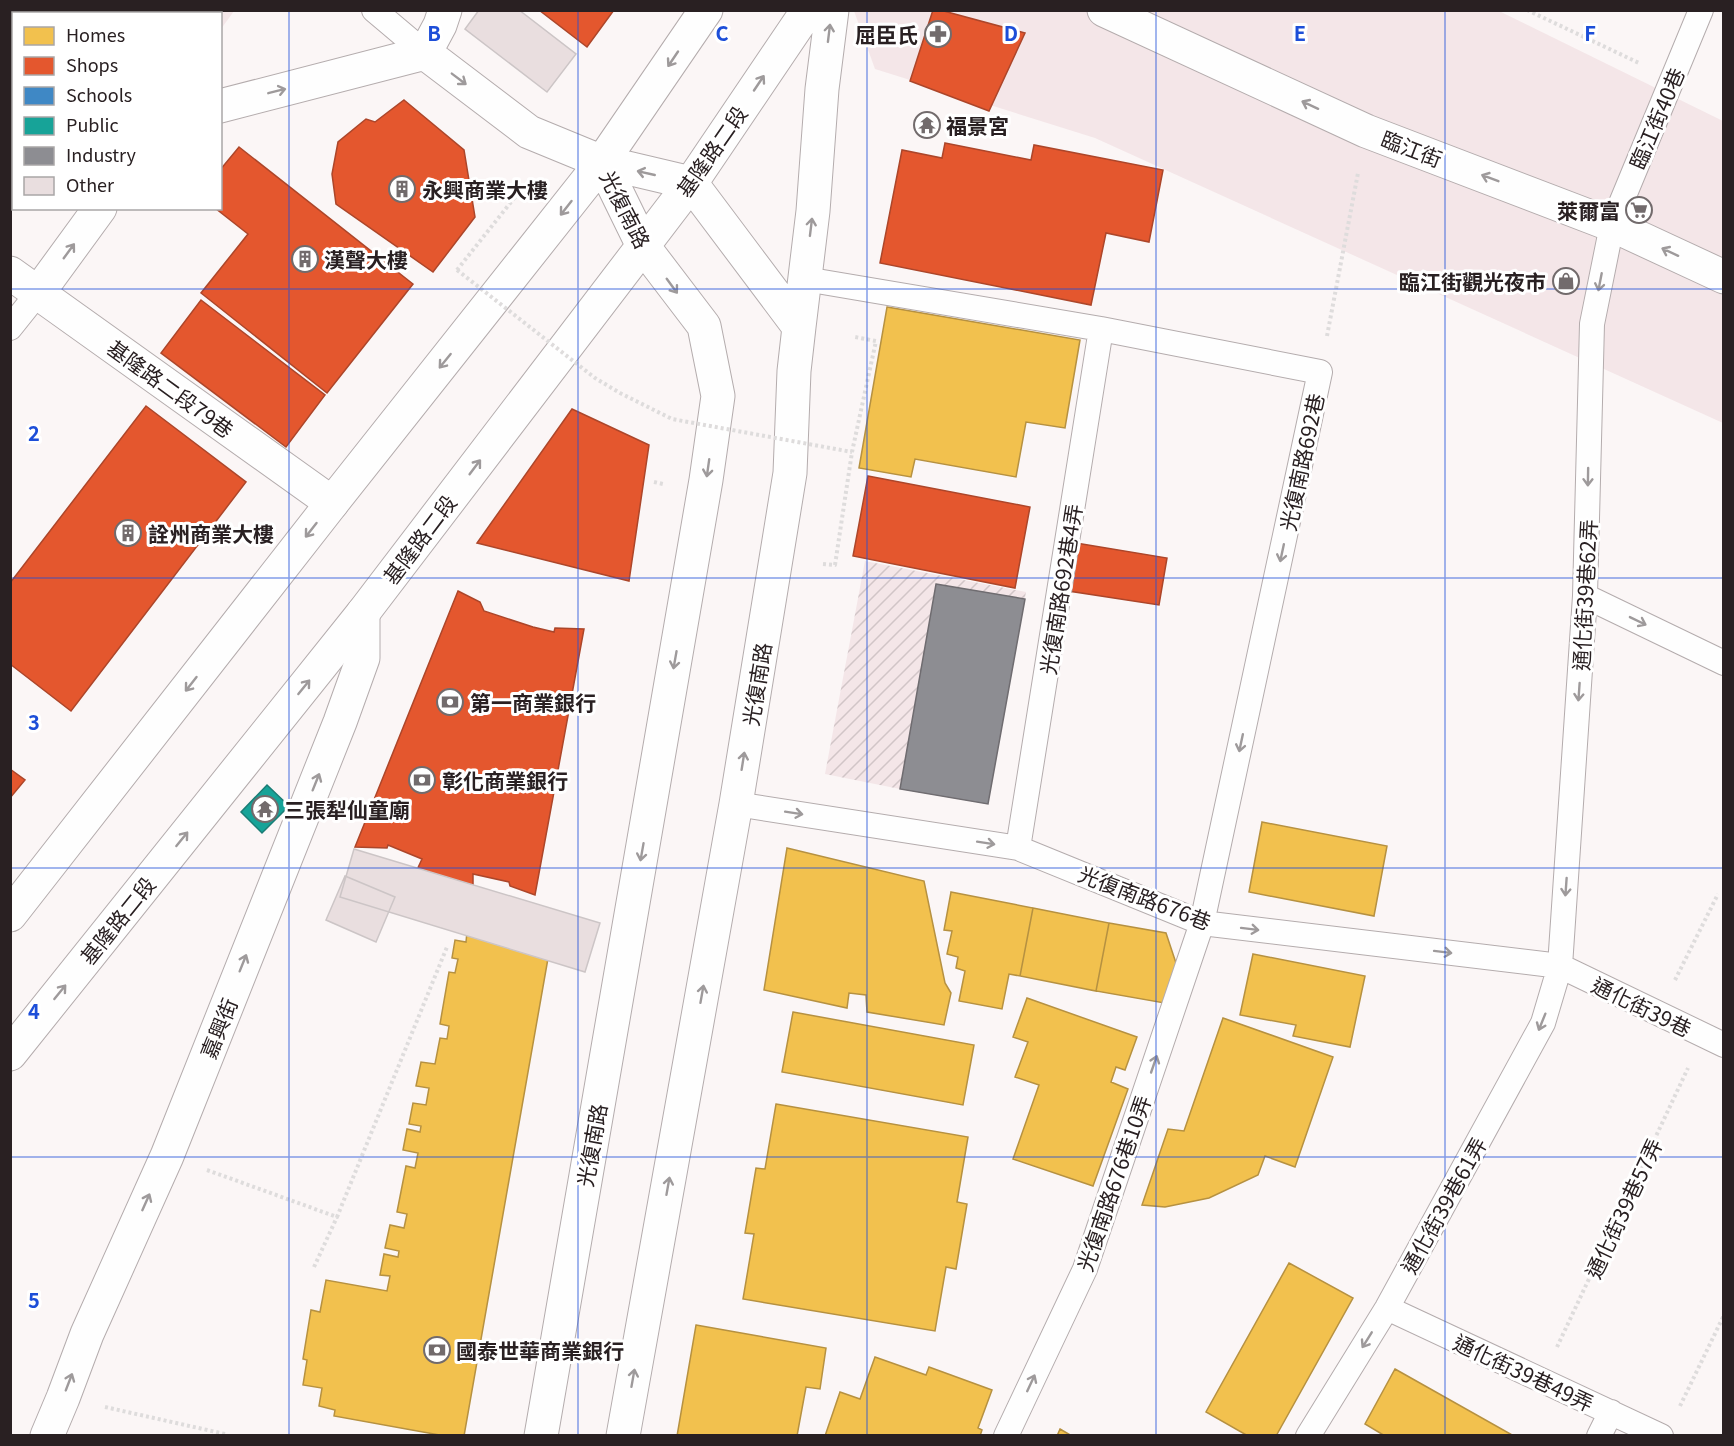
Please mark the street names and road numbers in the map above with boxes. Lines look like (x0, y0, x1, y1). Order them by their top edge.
street label: 臨江街40巷 (1621, 63, 1691, 173)
street label: 基隆路二段 (669, 99, 753, 203)
street label: 臨江街 (1377, 123, 1447, 173)
street label: 光復南路 (594, 165, 658, 253)
street label: 基隆路二段79巷 (102, 332, 240, 444)
street label: 光復南路692巷 (1272, 390, 1330, 534)
street label: 基隆路二段 (375, 488, 463, 590)
street label: 光復南路692巷4弄 (1032, 501, 1088, 677)
street label: 通化街39巷62弄 (1565, 519, 1603, 671)
street label: 光復南路 (735, 640, 777, 728)
street label: 光復南路676巷 (1074, 858, 1216, 936)
street label: 基隆路二段 (72, 870, 162, 970)
street label: 通化街39巷 (1587, 969, 1697, 1043)
street label: 嘉興街 (192, 993, 244, 1063)
street label: 光復南路676巷10弄 (1069, 1091, 1157, 1275)
street label: 光復南路 (569, 1101, 613, 1189)
street label: 通化街39巷61弄 (1393, 1131, 1493, 1279)
street label: 通化街39巷57弄 (1577, 1133, 1669, 1283)
street label: 通化街39巷49弄 (1449, 1326, 1599, 1418)

